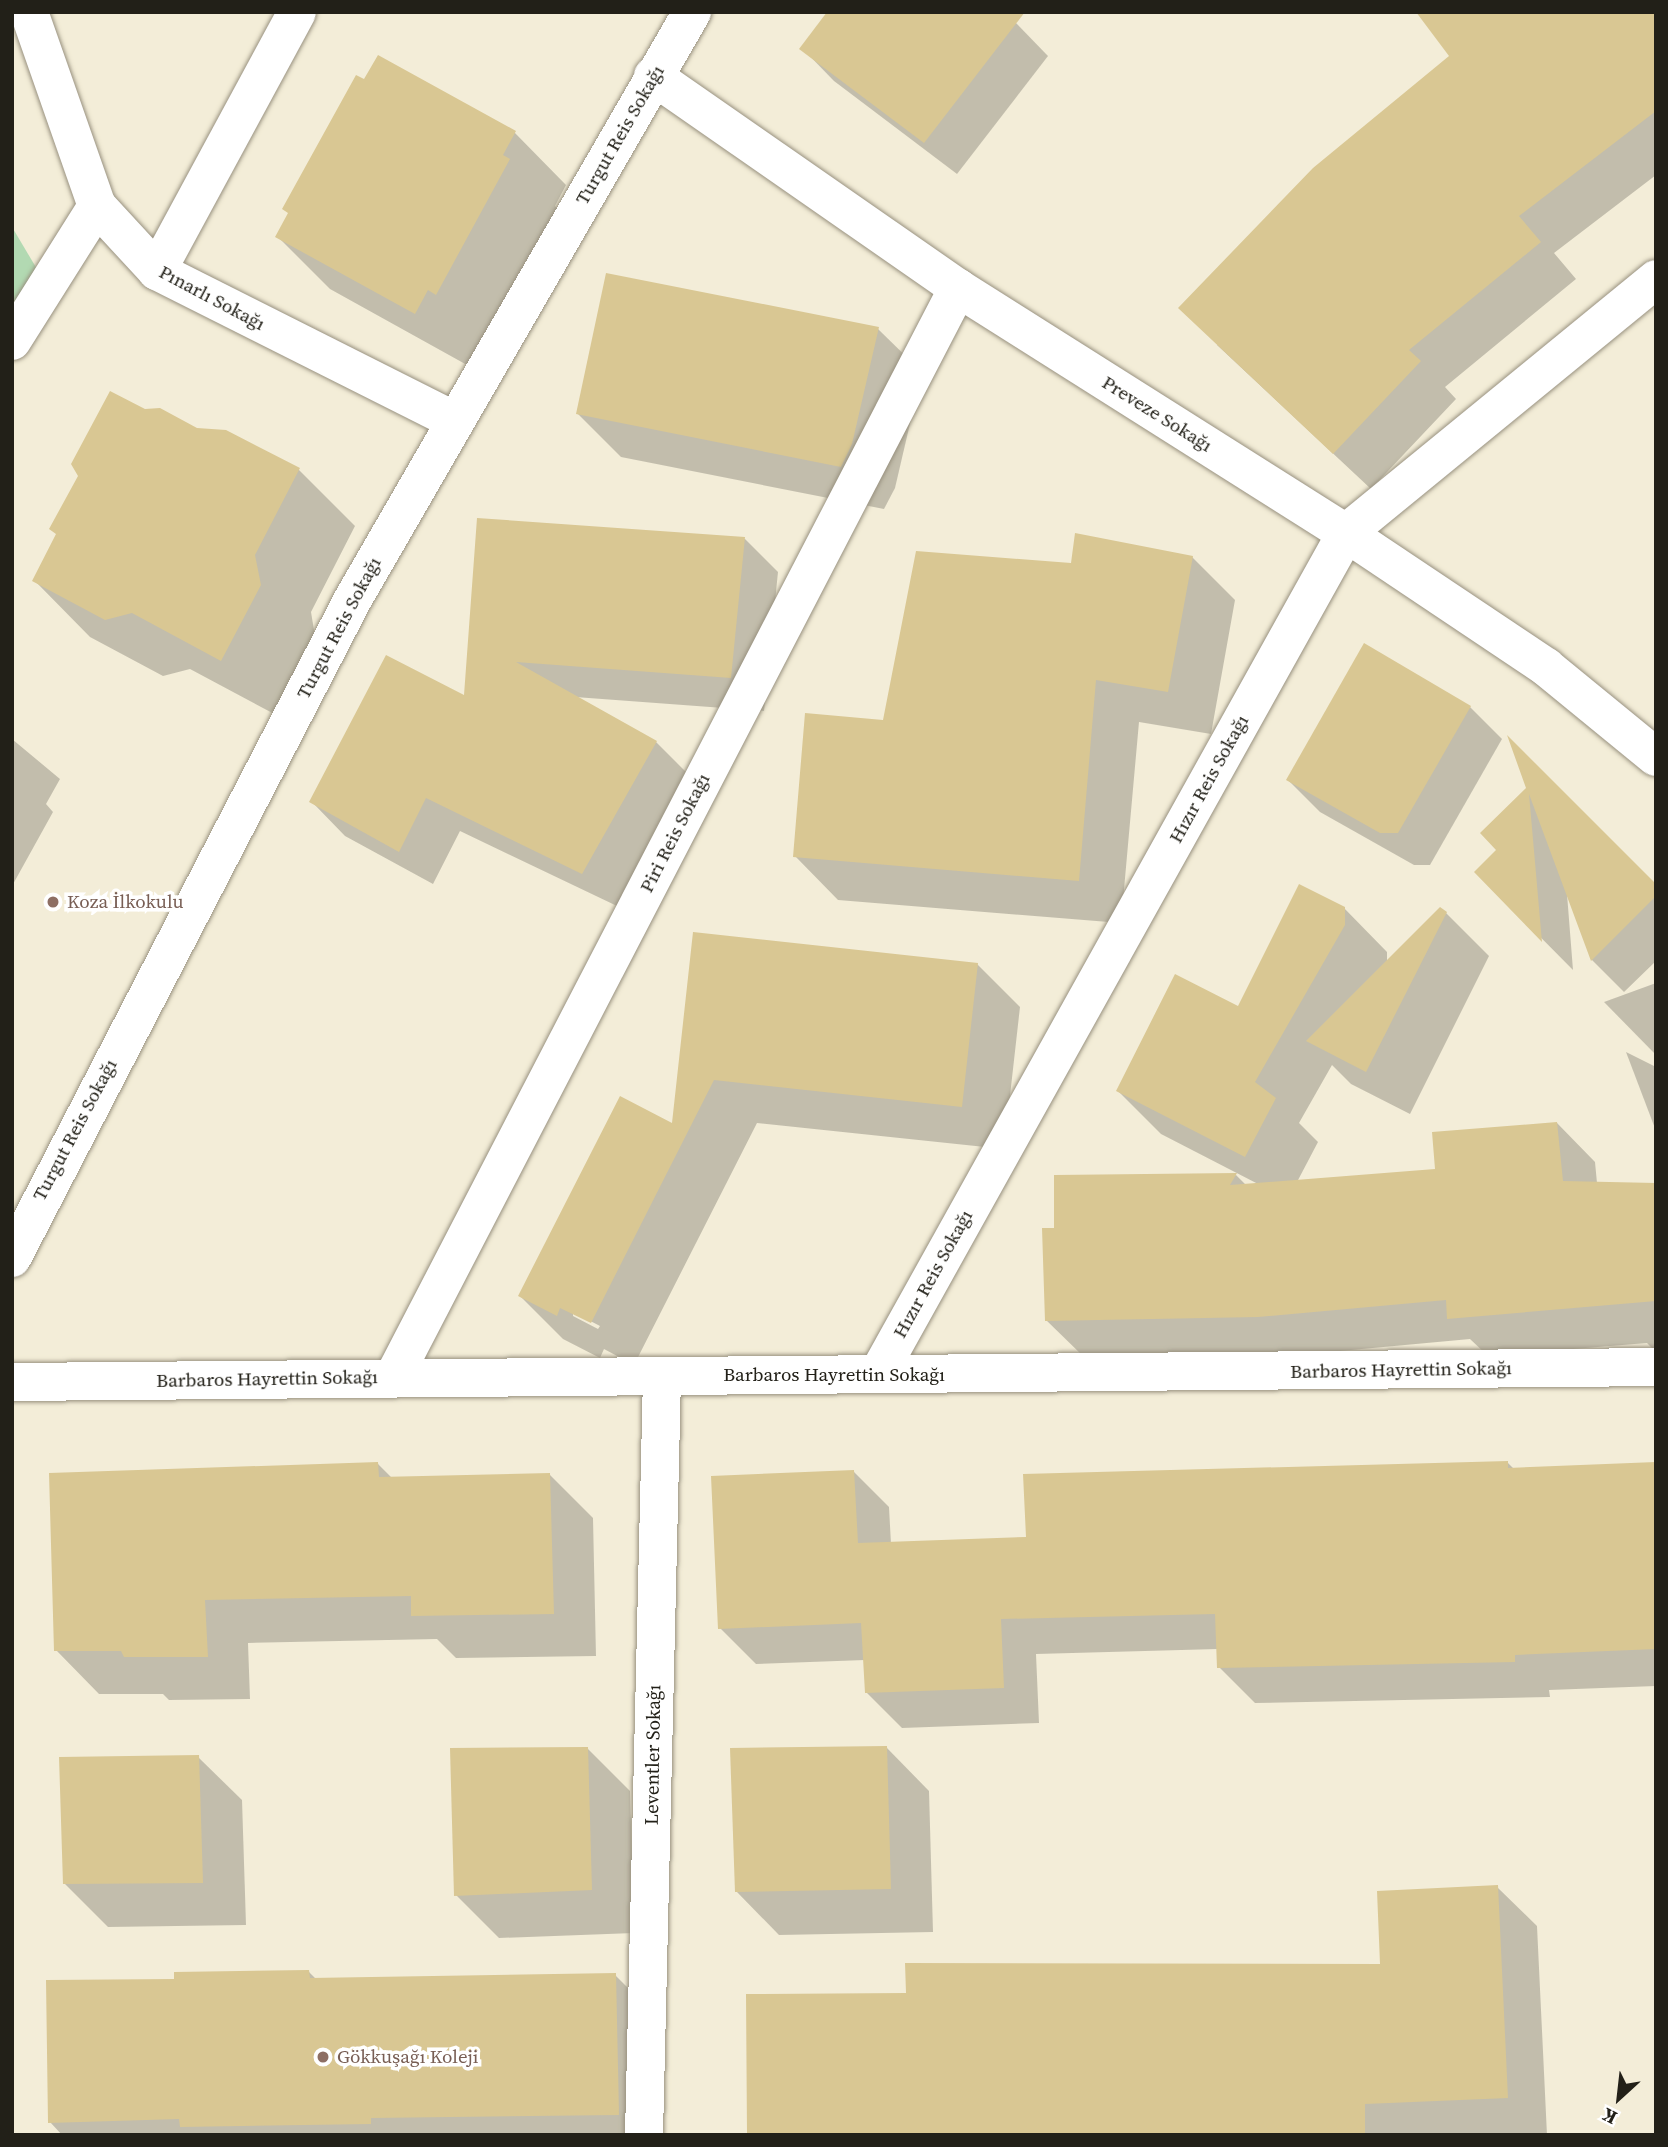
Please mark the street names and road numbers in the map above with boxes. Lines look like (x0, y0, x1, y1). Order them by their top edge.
street label: Turgut Reis Sokağı (571, 61, 669, 209)
street label: Pınarlı Sokağı (155, 261, 269, 335)
street label: Preveze Sokağı (1098, 371, 1216, 457)
street label: Turgut Reis Sokağı (292, 553, 386, 703)
street label: Hızır Reis Sokağı (1164, 711, 1254, 847)
street label: Piri Reis Sokağı (635, 770, 715, 896)
street label: Turgut Reis Sokağı (28, 1055, 122, 1205)
street label: Hızır Reis Sokağı (888, 1206, 978, 1342)
street label: Barbaros Hayrettin Sokağı (1290, 1357, 1512, 1383)
street label: Barbaros Hayrettin Sokağı (723, 1364, 945, 1386)
street label: Barbaros Hayrettin Sokağı (156, 1366, 378, 1392)
street label: Leventler Sokağı (640, 1685, 666, 1825)

